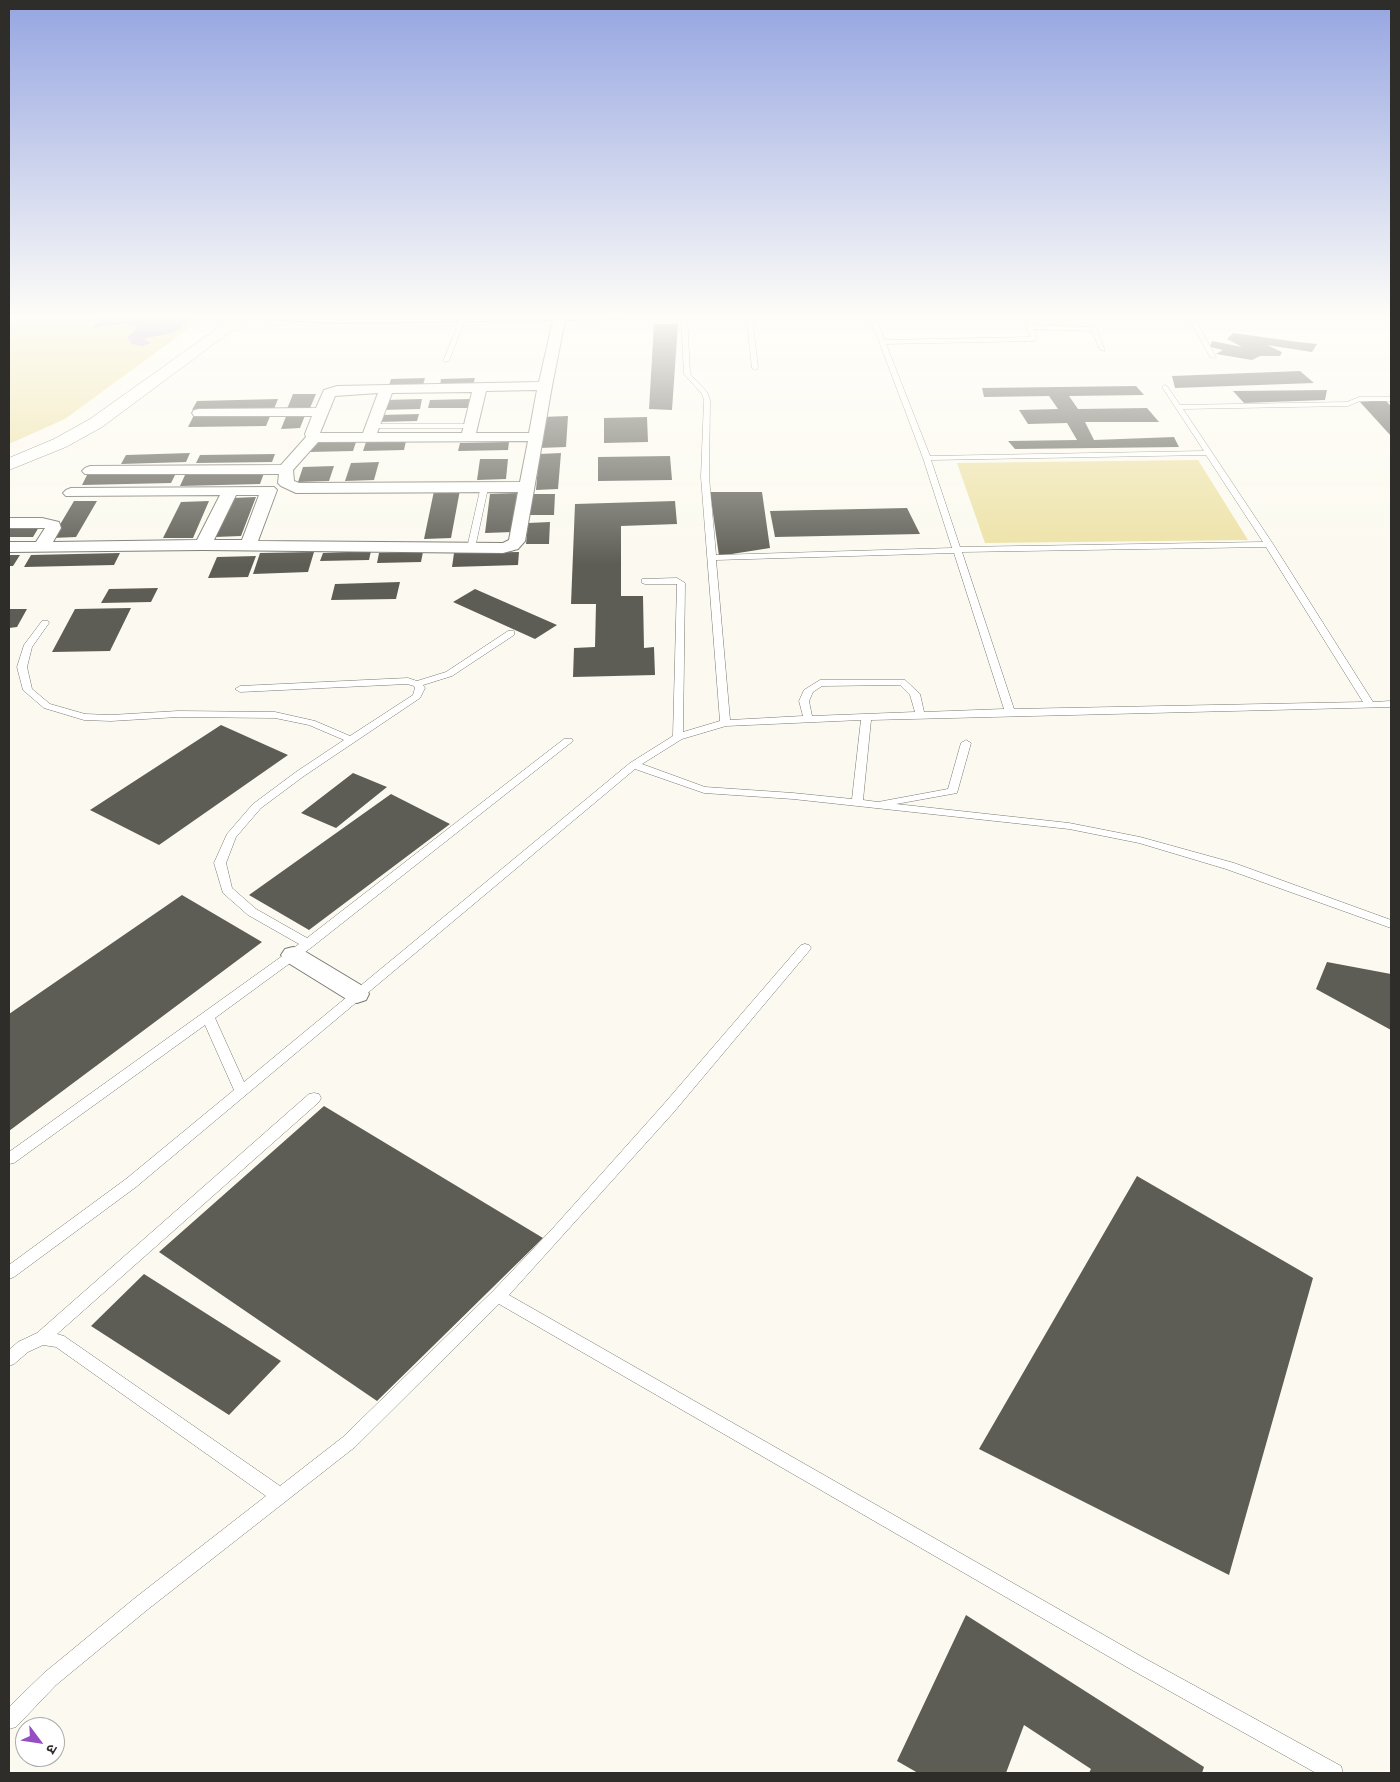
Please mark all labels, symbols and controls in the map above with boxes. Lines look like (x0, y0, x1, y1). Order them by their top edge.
north arrow (15, 1717, 65, 1767)
text: उ (43, 1742, 62, 1757)

